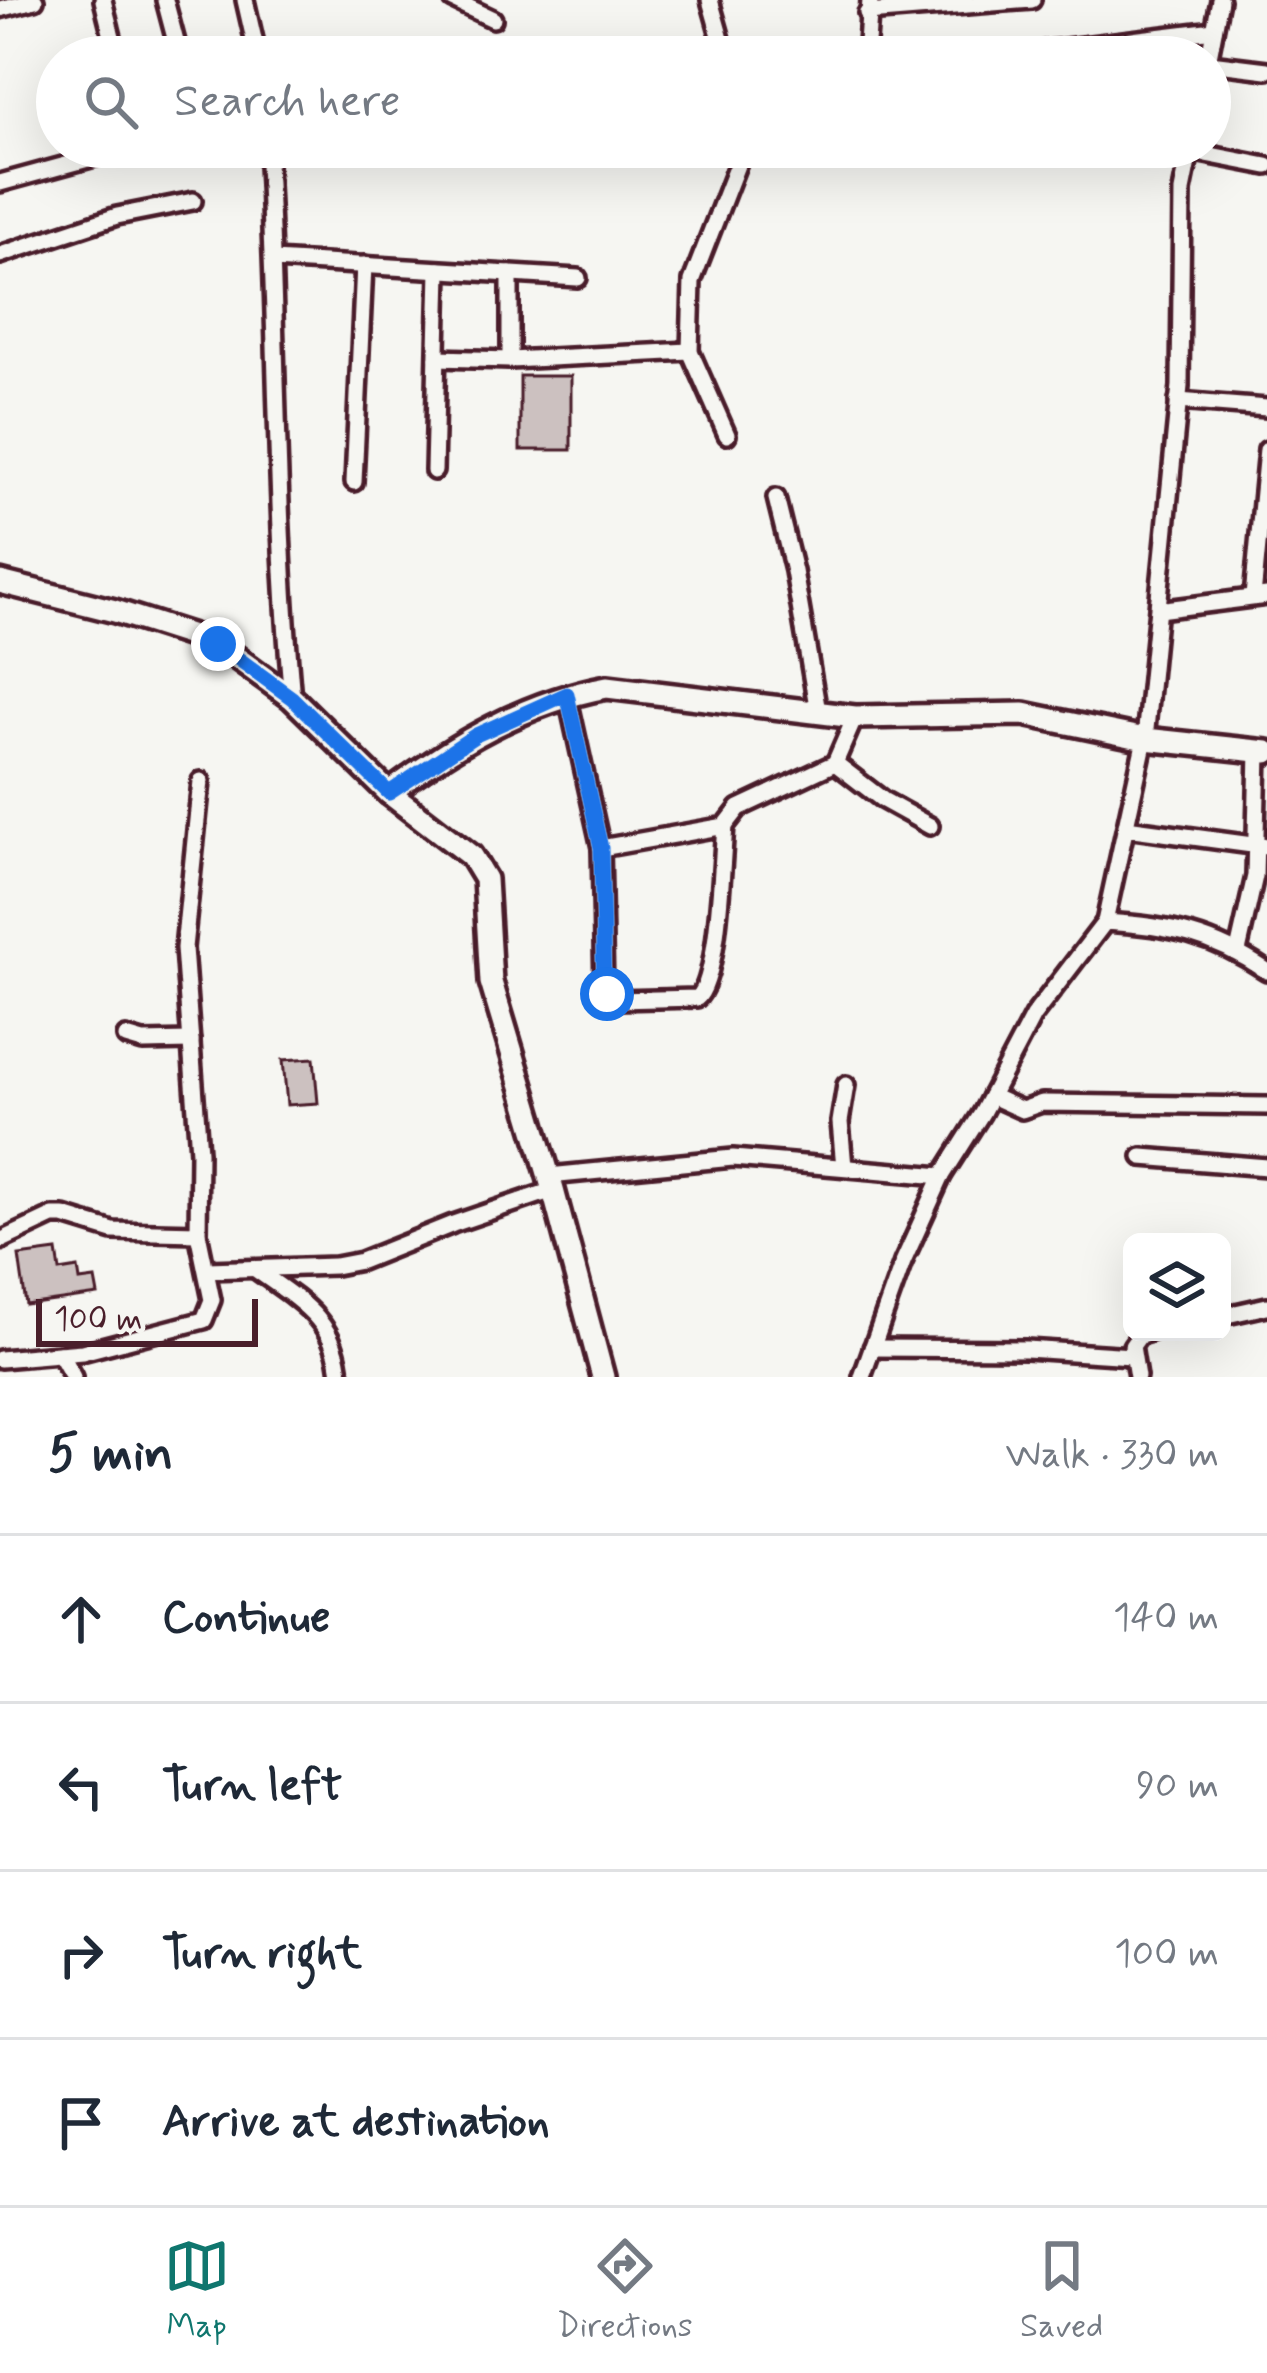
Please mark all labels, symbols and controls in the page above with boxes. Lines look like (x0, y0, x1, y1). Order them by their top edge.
search box (36, 36, 1231, 168)
icon: search (78, 69, 144, 135)
text: Search here (174, 73, 401, 132)
route end (191, 617, 245, 671)
route start (580, 967, 634, 1021)
map controls (1123, 1233, 1231, 1341)
button: layers (1123, 1233, 1231, 1341)
scale bar (36, 1293, 258, 1346)
text: 100 m (54, 1298, 143, 1342)
text: 5 min (48, 1422, 173, 1488)
text: Walk · 330 m (1006, 1430, 1219, 1481)
icon: ahead (48, 1586, 114, 1652)
text: Continue (162, 1589, 330, 1648)
text: 140 m (1113, 1593, 1219, 1644)
icon: left (48, 1754, 114, 1820)
text: Turn left (162, 1757, 342, 1816)
text: 90 m (1136, 1761, 1219, 1812)
icon: right (48, 1922, 114, 1988)
text: Turn right (162, 1925, 362, 1984)
text: 100 m (1114, 1929, 1219, 1980)
icon: arrive (48, 2090, 114, 2156)
text: Arrive at destination (162, 2093, 550, 2152)
tab: Map (164, 2233, 230, 2349)
tab: Directions (557, 2233, 693, 2349)
tab: Saved (1020, 2233, 1103, 2349)

